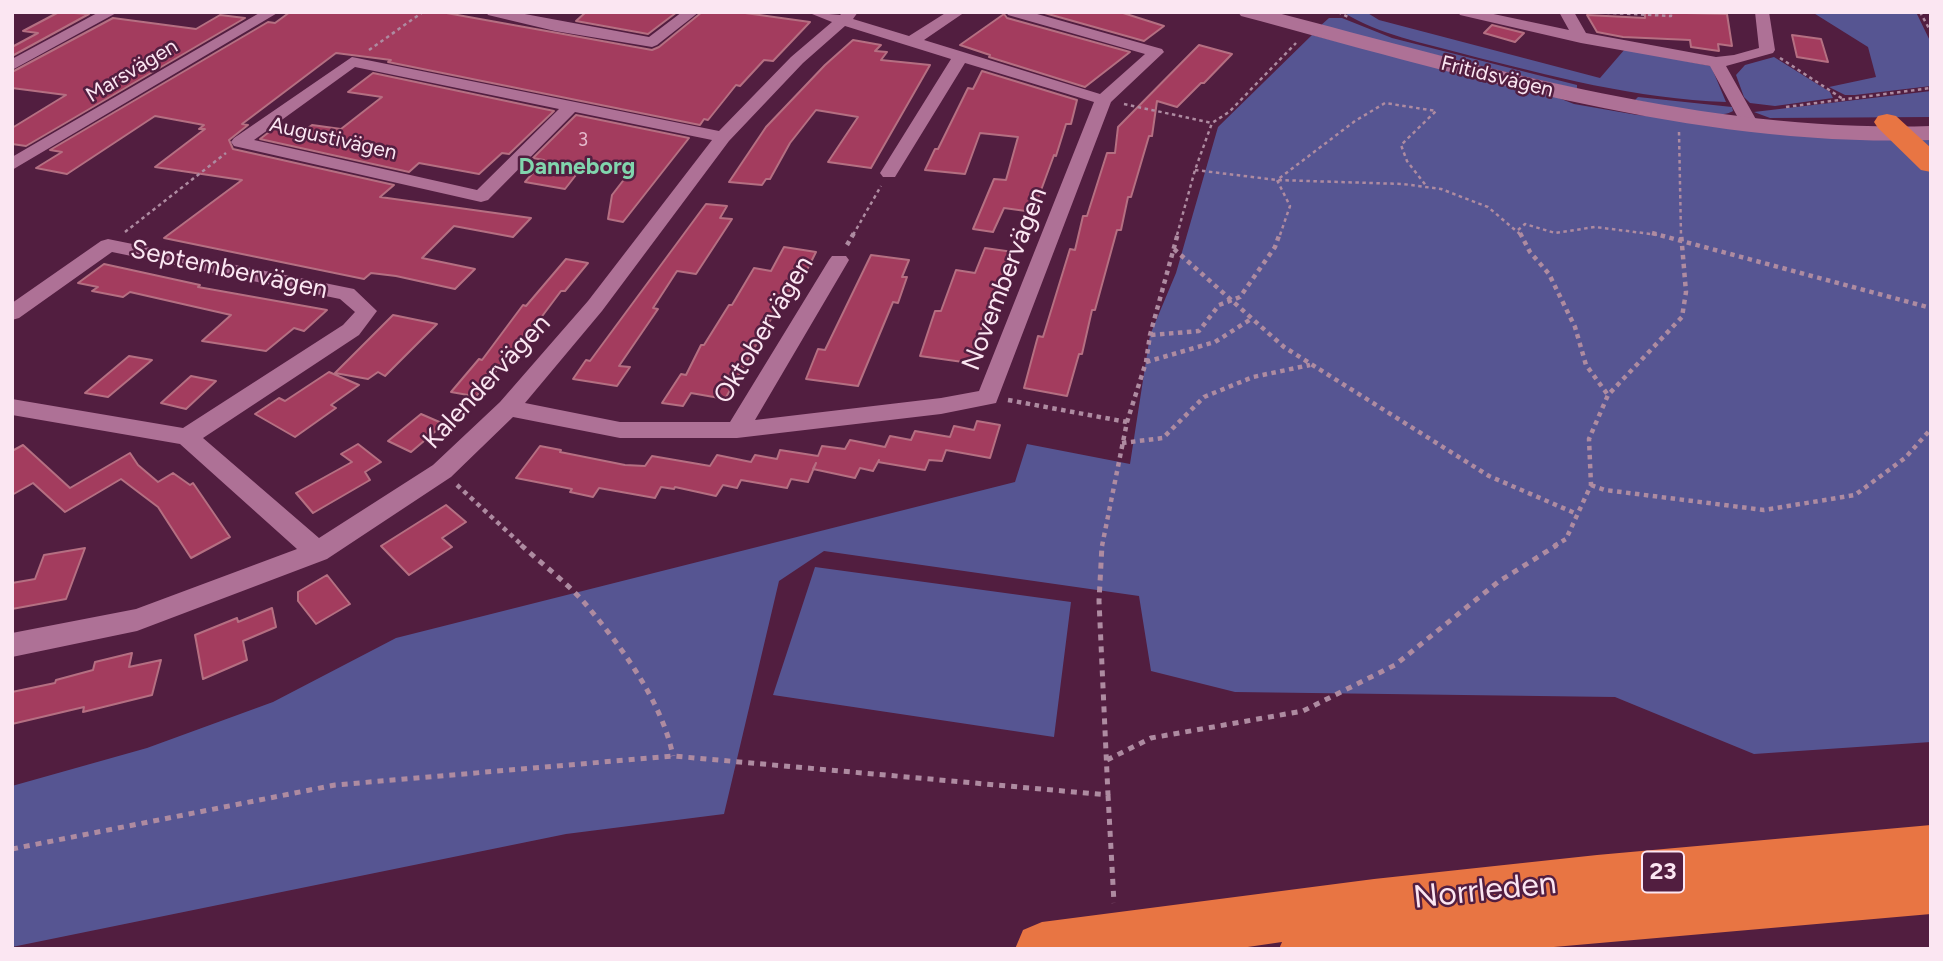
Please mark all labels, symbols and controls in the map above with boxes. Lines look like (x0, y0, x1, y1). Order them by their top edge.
street label: Marsvägen (82, 34, 182, 108)
street label: Fritidsvägen (1438, 51, 1556, 103)
street label: Augustivägen (267, 112, 399, 166)
house number: 3 (578, 129, 588, 151)
district label: Danneborg (519, 153, 635, 181)
street label: Novembervägen (956, 183, 1054, 375)
street label: Septembervägen (128, 234, 330, 306)
street label: Oktobervägen (708, 251, 820, 409)
street label: Kalendervägen (417, 308, 557, 456)
road number: 23 (1642, 852, 1684, 892)
street label: Norrleden (1412, 864, 1558, 918)

